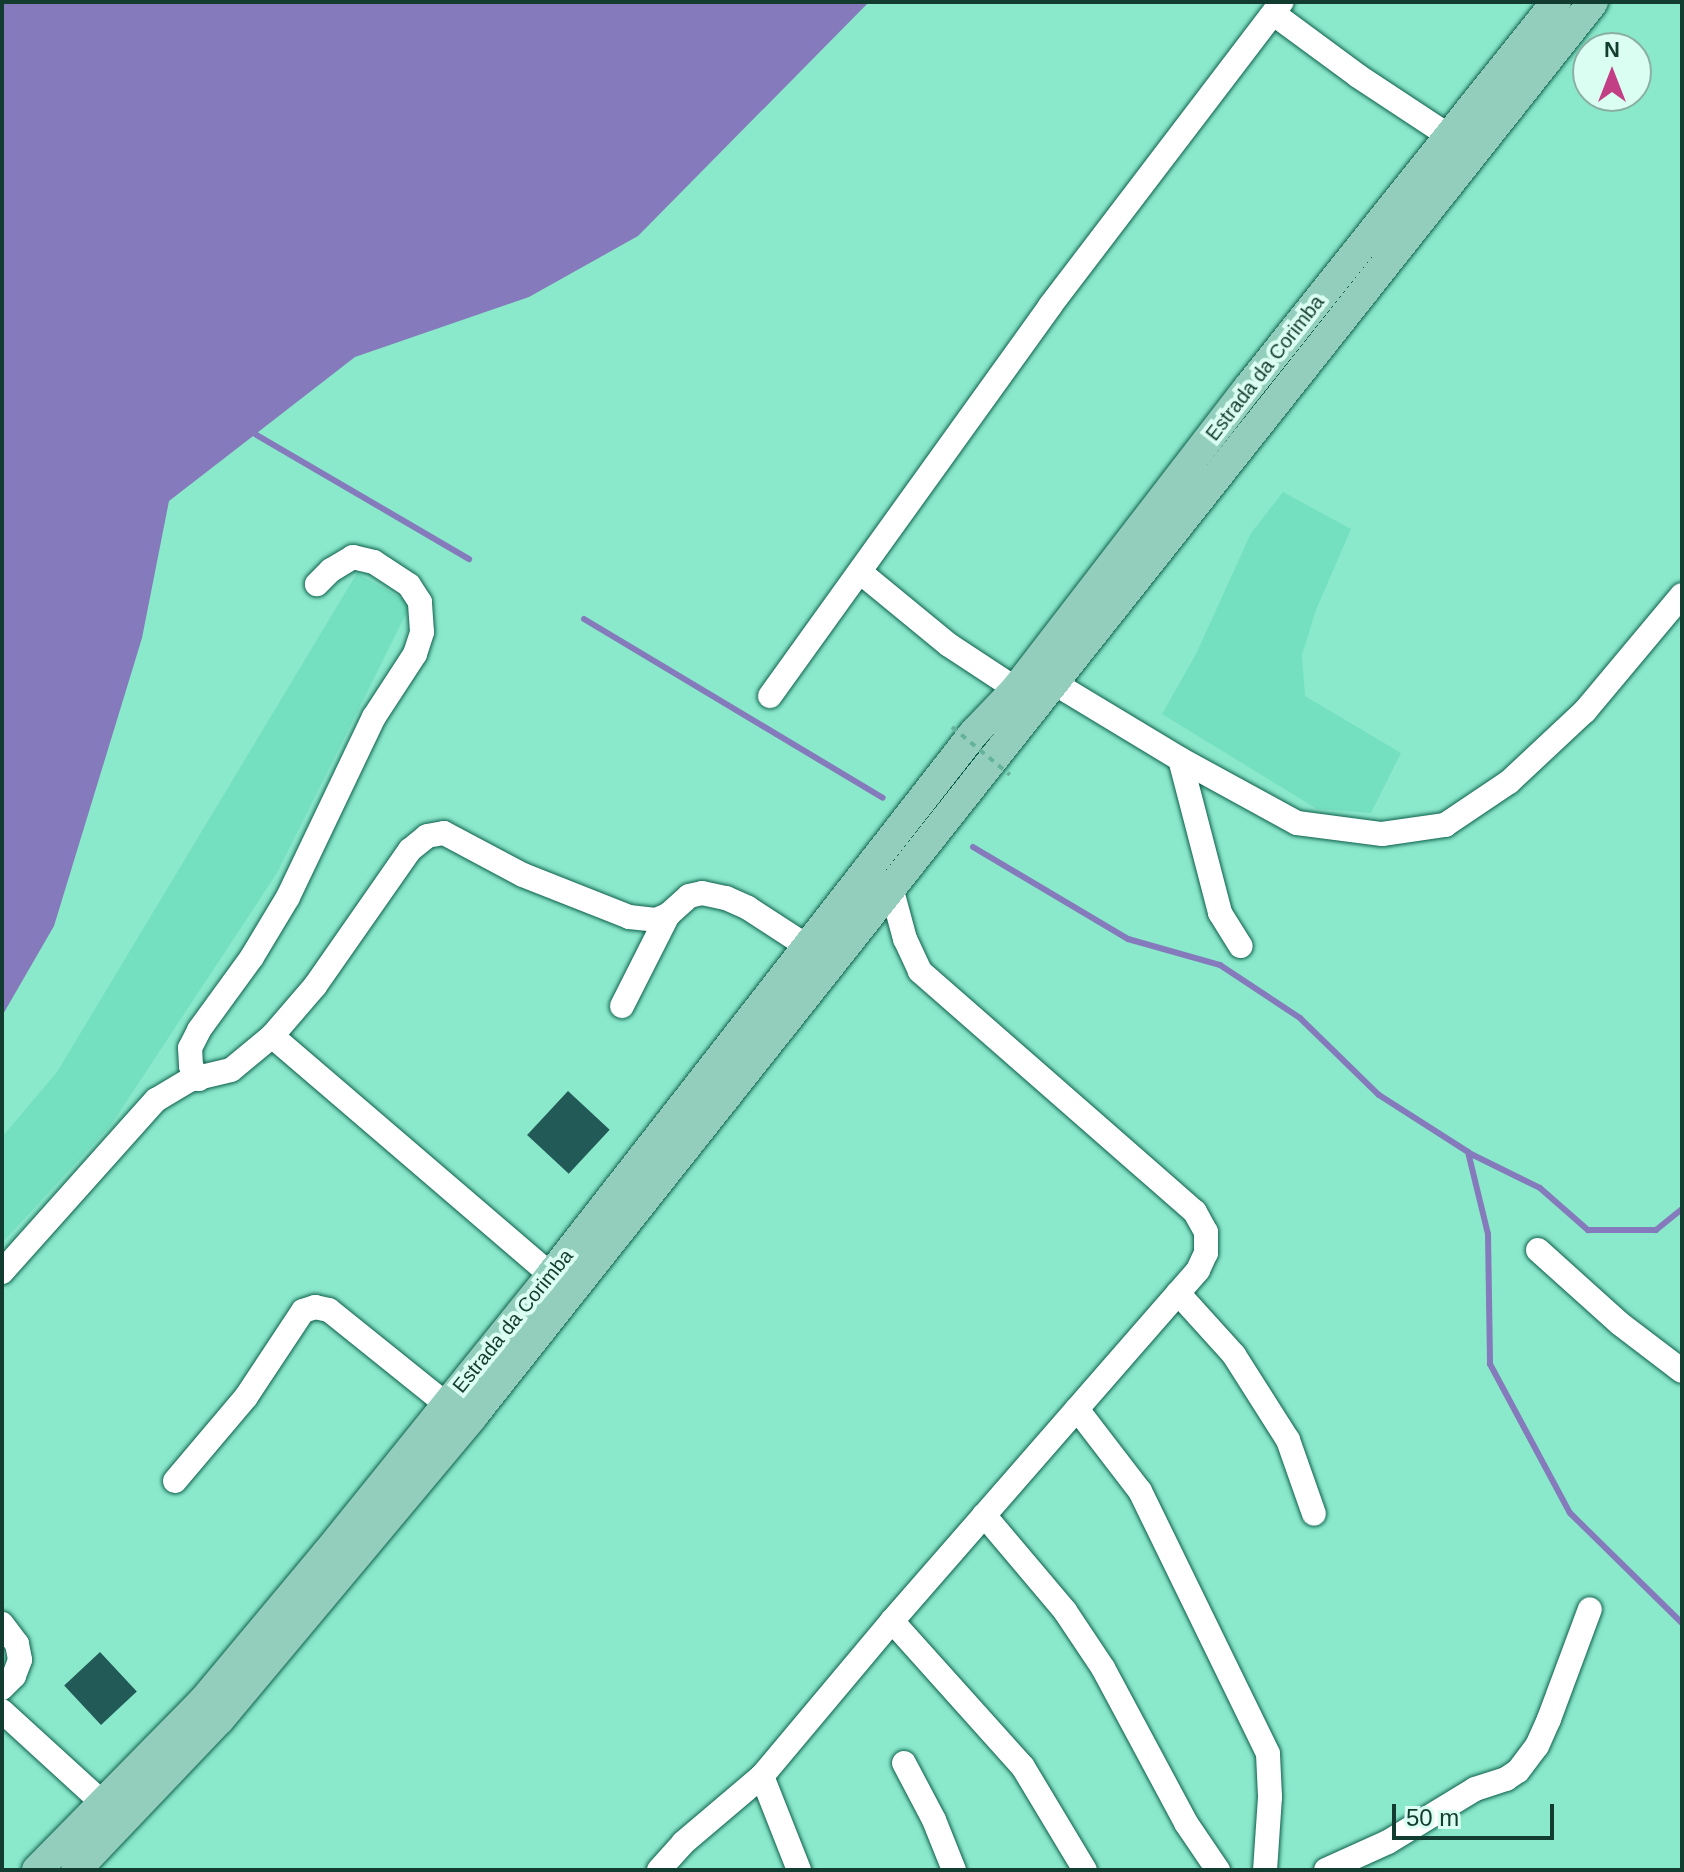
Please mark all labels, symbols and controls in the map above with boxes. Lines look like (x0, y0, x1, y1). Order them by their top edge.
north arrow (1572, 32, 1652, 112)
text: N (1604, 37, 1620, 62)
street label: Estrada da Corimba (1201, 291, 1329, 445)
street label: Estrada da Corimba (448, 1244, 578, 1398)
scale bar (1396, 1788, 1558, 1838)
text: 50 m (1406, 1804, 1459, 1831)

